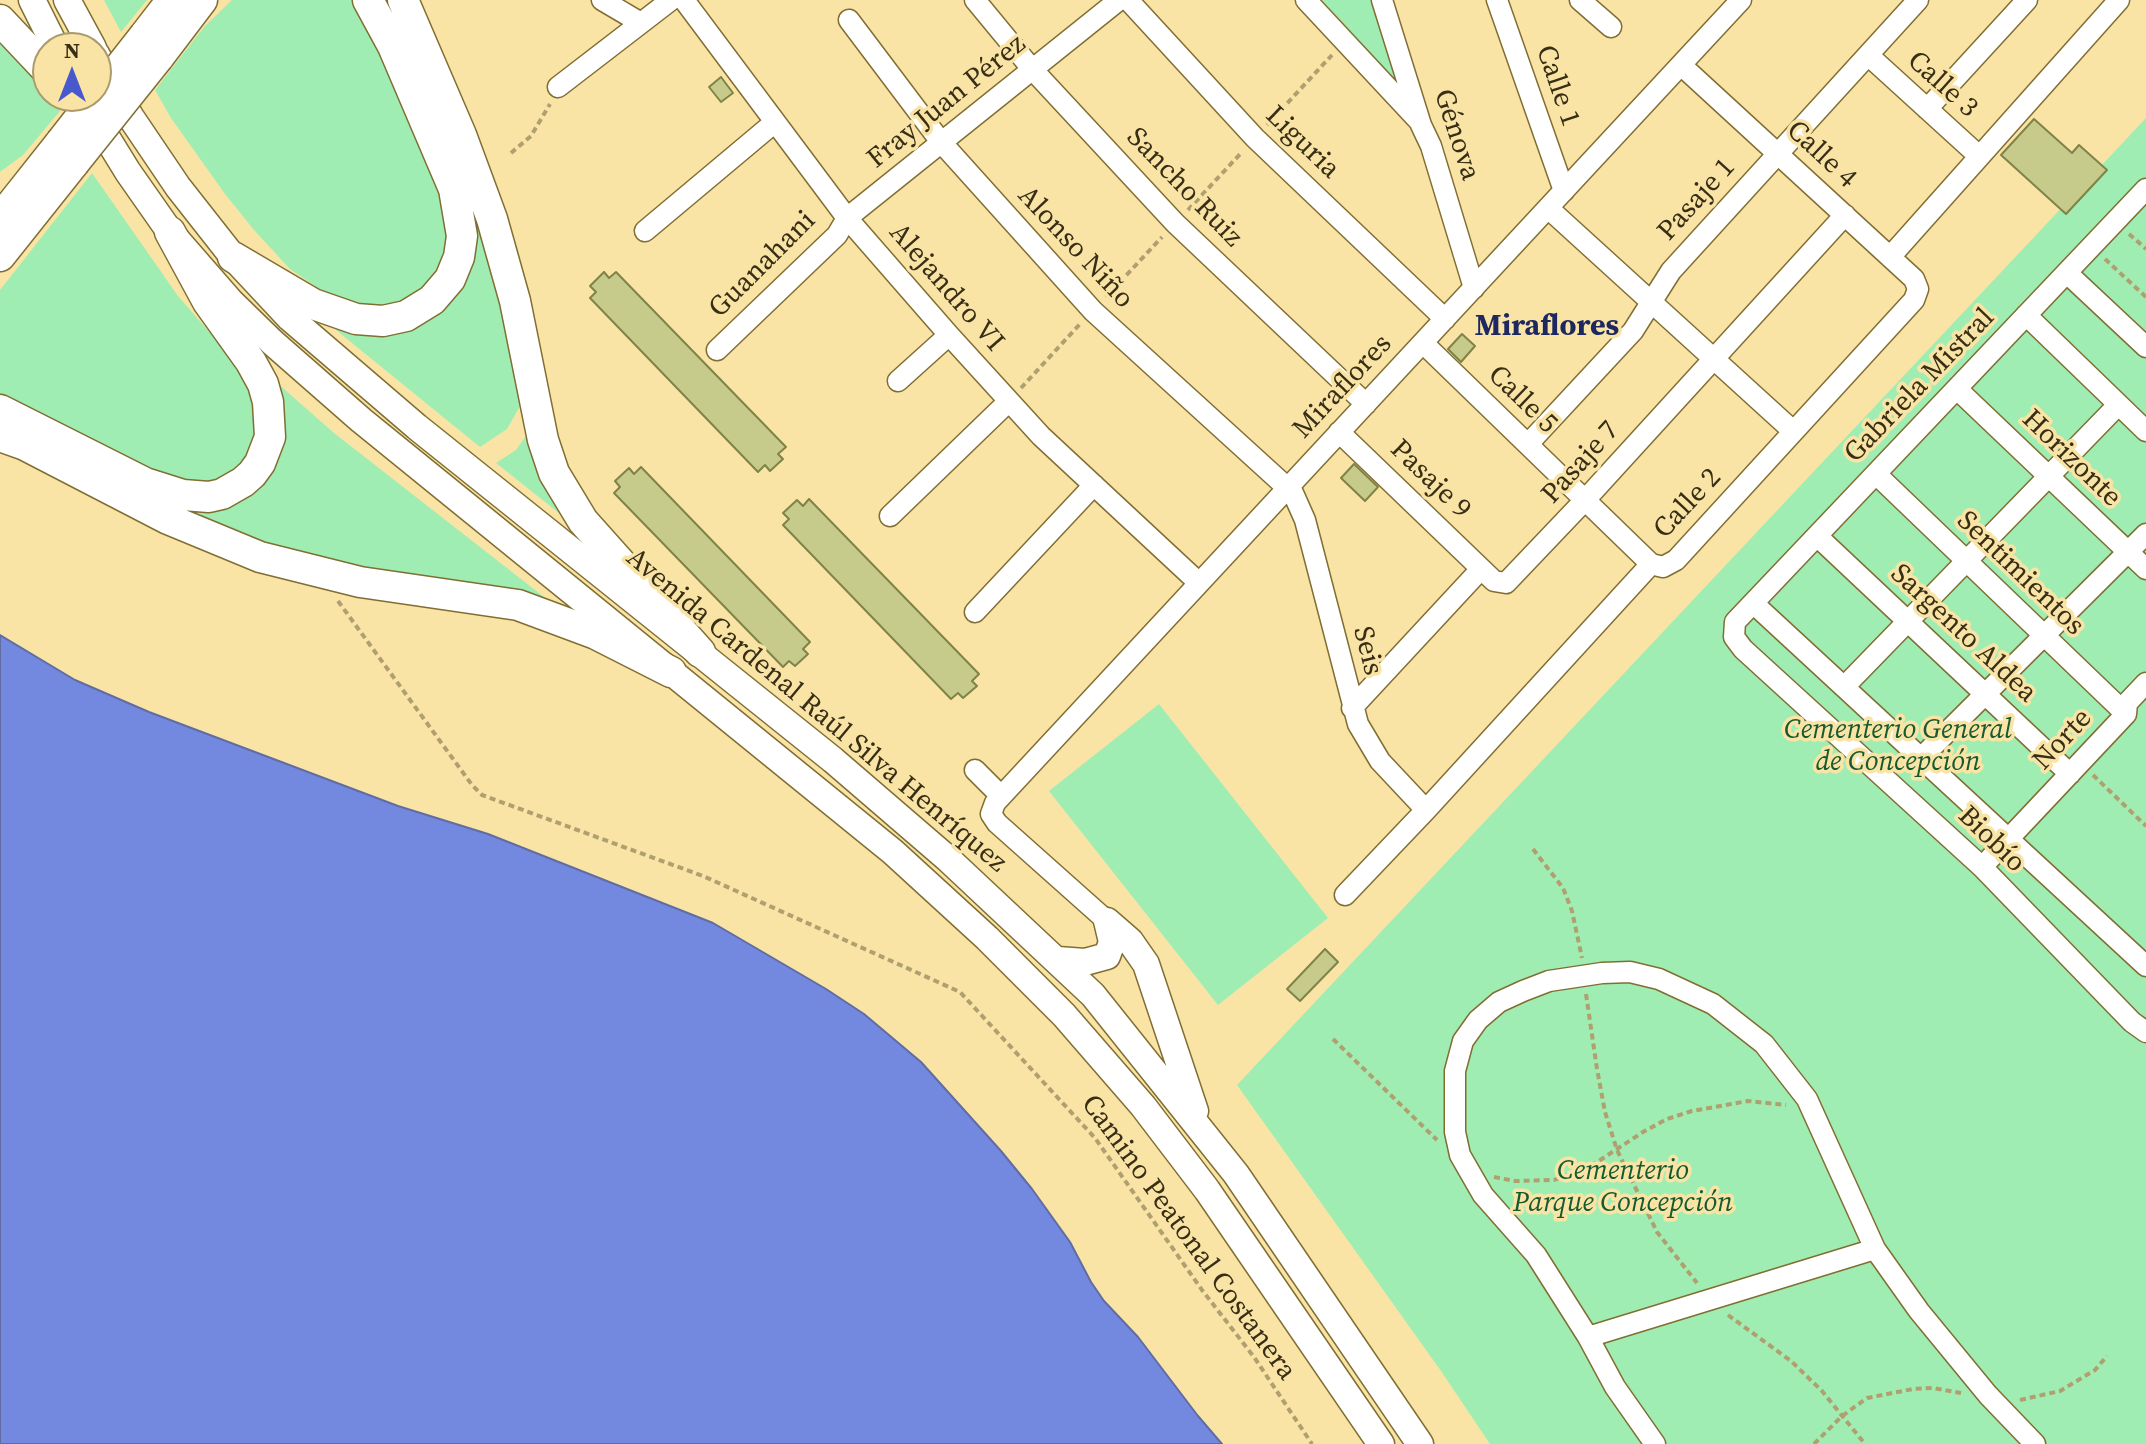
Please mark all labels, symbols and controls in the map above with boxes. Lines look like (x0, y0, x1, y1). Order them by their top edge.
street label: Fray Juan Pérez (861, 28, 1033, 176)
north arrow (32, 32, 112, 112)
text: N (64, 35, 80, 65)
street label: Calle 1 (1528, 41, 1586, 131)
street label: Calle 3 (1900, 45, 1984, 125)
street label: Génova (1426, 85, 1486, 185)
street label: Liguria (1258, 100, 1346, 186)
street label: Calle 4 (1779, 114, 1863, 196)
street label: Sancho Ruiz (1119, 121, 1249, 255)
street label: Pasaje 1 (1651, 152, 1743, 248)
street label: Alonso Niño (1010, 180, 1140, 316)
street label: Guanahani (703, 205, 823, 325)
street label: Alejandro VI (881, 217, 1011, 359)
street label: Gabriela Mistral (1838, 302, 2002, 470)
district label: Miraflores (1475, 309, 1619, 345)
street label: Miraflores (1286, 328, 1400, 446)
street label: Calle 5 (1480, 359, 1564, 441)
street label: Horizonte (2014, 403, 2128, 515)
street label: Pasaje 7 (1535, 415, 1627, 511)
street label: Pasaje 9 (1382, 433, 1478, 527)
street label: Calle 2 (1647, 462, 1729, 546)
street label: Sentimientos (1949, 505, 2091, 643)
street label: Avenida Cardenal Raúl Silva Henríquez (619, 542, 1013, 880)
street label: Sargento Aldea (1883, 558, 2043, 710)
street label: Seis (1345, 623, 1389, 679)
street label: Norte (2026, 702, 2100, 778)
park label: Cementerio General de Concepción (1784, 714, 2012, 780)
street label: Biobío (1950, 800, 2032, 880)
street label: Camino Peatonal Costanera (1073, 1089, 1303, 1387)
park label: Cementerio Parque Concepción (1513, 1155, 1733, 1221)

